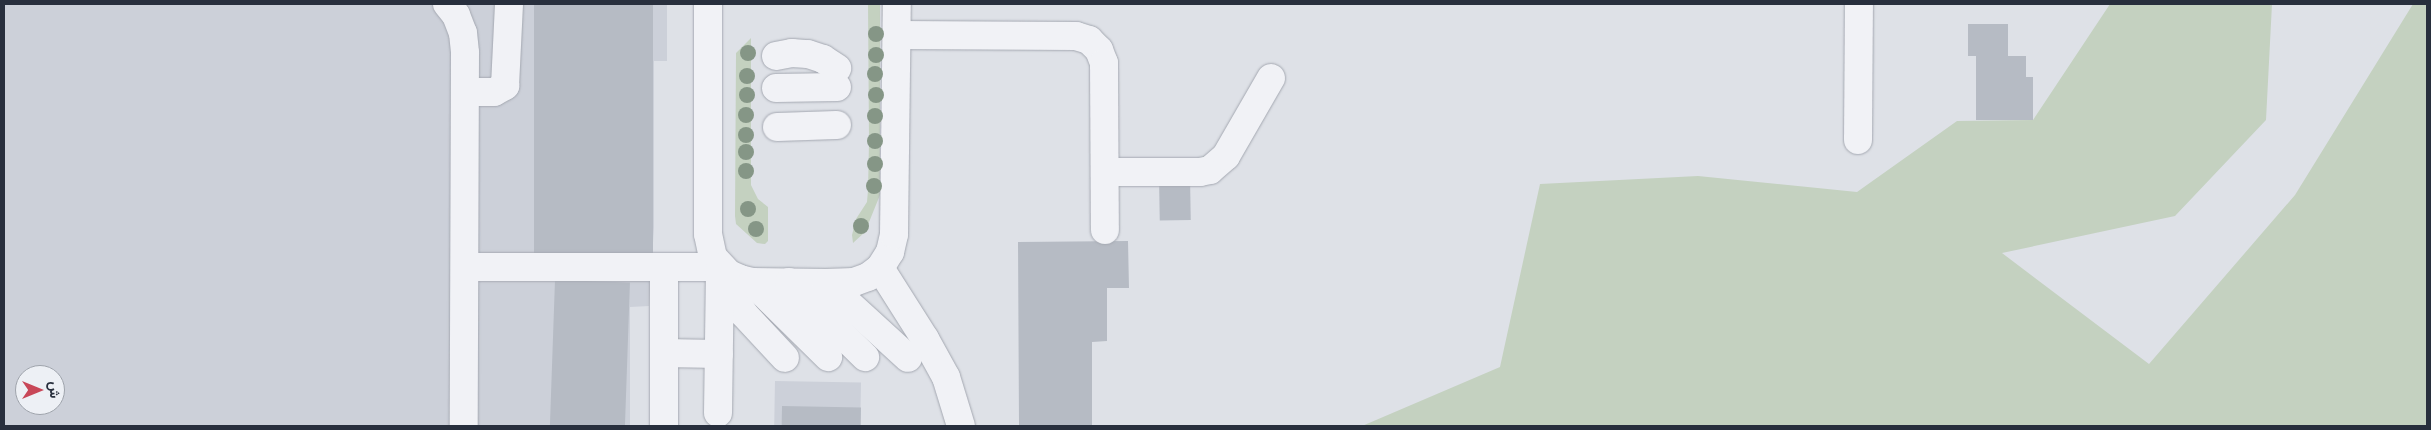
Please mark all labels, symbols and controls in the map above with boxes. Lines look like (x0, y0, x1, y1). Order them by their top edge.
north arrow (15, 365, 65, 415)
text: ش (46, 382, 63, 398)

